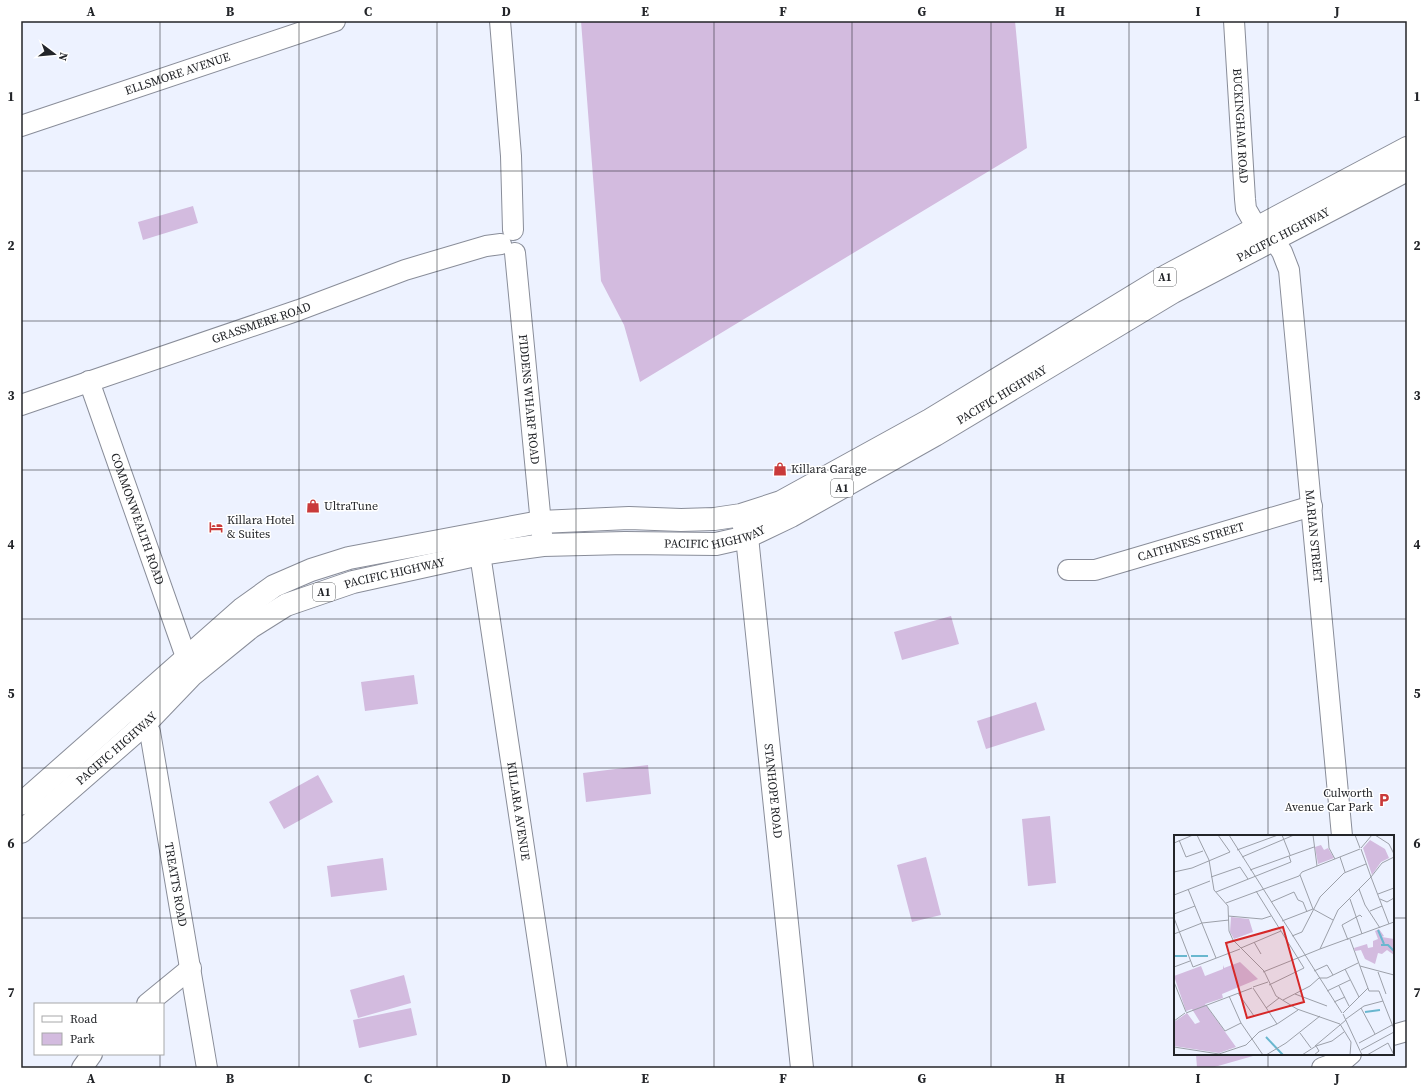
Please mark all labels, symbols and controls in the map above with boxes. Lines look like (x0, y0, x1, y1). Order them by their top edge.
text: A (87, 3, 96, 20)
text: B (226, 3, 235, 20)
text: C (364, 3, 372, 20)
text: D (501, 3, 511, 20)
text: E (641, 3, 649, 20)
text: F (779, 3, 787, 20)
text: G (918, 3, 927, 20)
text: H (1055, 3, 1065, 20)
text: I (1195, 3, 1201, 20)
text: J (1333, 3, 1340, 20)
north arrow (34, 34, 74, 74)
street label: ELLSMORE AVENUE (123, 49, 232, 99)
text: N (55, 51, 71, 63)
street label: BUCKINGHAM ROAD (1229, 68, 1252, 184)
text: 1 (7, 88, 15, 105)
text: 1 (1413, 88, 1421, 105)
street label: PACIFIC HIGHWAY (1234, 203, 1333, 265)
text: 2 (7, 237, 15, 254)
text: 2 (1413, 237, 1421, 254)
road number: A1 (1154, 268, 1176, 286)
street label: GRASSMERE ROAD (210, 298, 313, 347)
street label: FIDDENS WHARF ROAD (515, 334, 543, 465)
street label: PACIFIC HIGHWAY (953, 361, 1050, 428)
text: 3 (7, 387, 15, 404)
text: 3 (1413, 387, 1421, 404)
street label: COMMONWEALTH ROAD (107, 451, 168, 587)
shop icon: Killara Garage (772, 461, 788, 477)
place label: Killara Garage (791, 461, 867, 477)
road number: A1 (831, 479, 853, 497)
street label: MARIAN STREET (1302, 489, 1326, 584)
shop icon: UltraTune (305, 498, 321, 514)
place label: UltraTune (324, 498, 378, 514)
place label: Killara Hotel & Suites (227, 512, 295, 542)
street label: CAITHNESS STREET (1136, 518, 1247, 565)
hotel icon: Killara Hotel & Suites (208, 519, 224, 535)
street label: PACIFIC HIGHWAY (664, 521, 768, 553)
text: 4 (7, 536, 15, 553)
text: 4 (1413, 536, 1421, 553)
street label: PACIFIC HIGHWAY (342, 554, 447, 593)
road number: A1 (313, 583, 335, 601)
text: 5 (7, 685, 15, 702)
text: 5 (1413, 685, 1421, 702)
street label: PACIFIC HIGHWAY (73, 708, 161, 788)
street label: STANHOPE ROAD (760, 743, 786, 839)
street label: KILLARA AVENUE (503, 761, 534, 861)
place label: Culworth Avenue Car Park (1285, 785, 1373, 815)
parking icon: Culworth Avenue Car Park (1376, 792, 1392, 808)
text: 6 (7, 835, 15, 852)
inset map (1174, 835, 1394, 1055)
text: 6 (1413, 835, 1421, 852)
street label: TREATTS ROAD (161, 841, 191, 928)
text: 7 (7, 984, 15, 1001)
text: 7 (1413, 984, 1421, 1001)
legend (34, 1003, 164, 1055)
text: Road (70, 1011, 97, 1027)
text: Park (70, 1031, 95, 1047)
text: A (87, 1070, 96, 1087)
text: B (226, 1070, 235, 1087)
text: C (364, 1070, 372, 1087)
text: D (501, 1070, 511, 1087)
text: E (641, 1070, 649, 1087)
text: F (779, 1070, 787, 1087)
text: G (918, 1070, 927, 1087)
text: H (1055, 1070, 1065, 1087)
text: I (1195, 1070, 1201, 1087)
text: J (1333, 1070, 1340, 1087)

